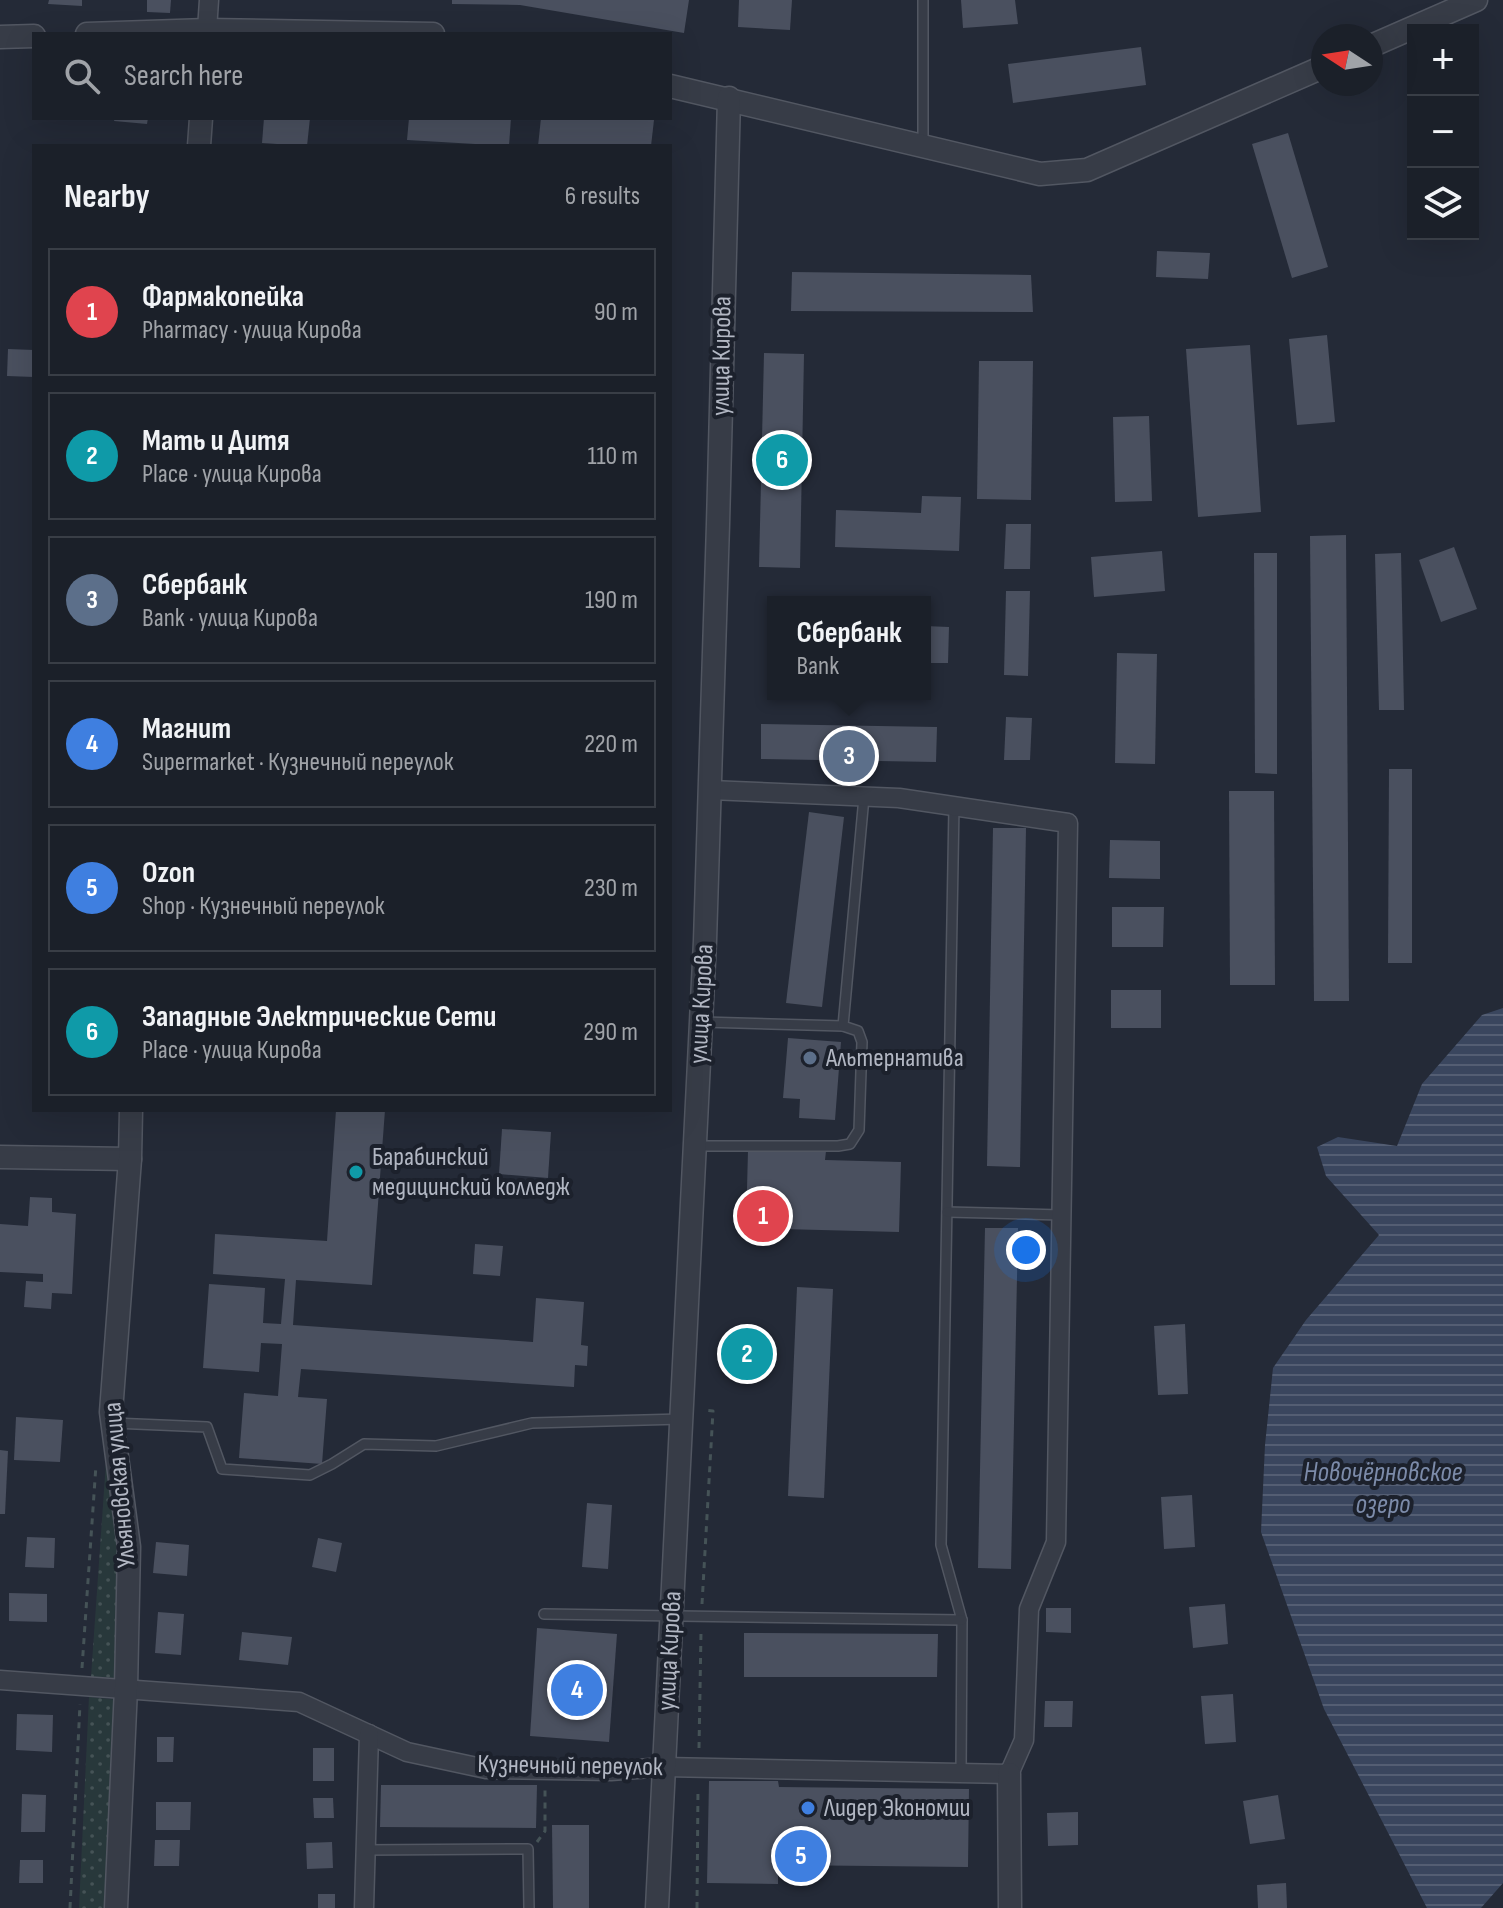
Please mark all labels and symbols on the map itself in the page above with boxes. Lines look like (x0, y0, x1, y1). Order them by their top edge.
north arrow (1311, 24, 1383, 96)
street label: улица Кирова (705, 296, 739, 416)
pin: 6 (756, 430, 808, 490)
pin: 3 (823, 726, 875, 786)
street label: улица Кирова (683, 943, 721, 1065)
place label: Альтернатива (825, 1043, 964, 1074)
marker: Альтернатива (801, 1049, 819, 1067)
place label: Барабинский медицинский колледж (372, 1142, 570, 1203)
marker: Барабинский медицинский колледж (347, 1163, 365, 1181)
pin: 1 (737, 1186, 789, 1246)
your location (1006, 1230, 1046, 1270)
pin: 2 (721, 1324, 773, 1384)
street label: Ульяновская улица (97, 1401, 143, 1569)
water label: Новочёрновское озеро (1304, 1456, 1463, 1521)
street label: улица Кирова (651, 1590, 689, 1712)
pin: 4 (551, 1660, 603, 1720)
street label: Кузнечный переулок (477, 1749, 663, 1783)
place label: Лидер Экономии (823, 1793, 970, 1824)
marker: Лидер Экономии (799, 1799, 817, 1817)
pin: 5 (775, 1826, 827, 1886)

